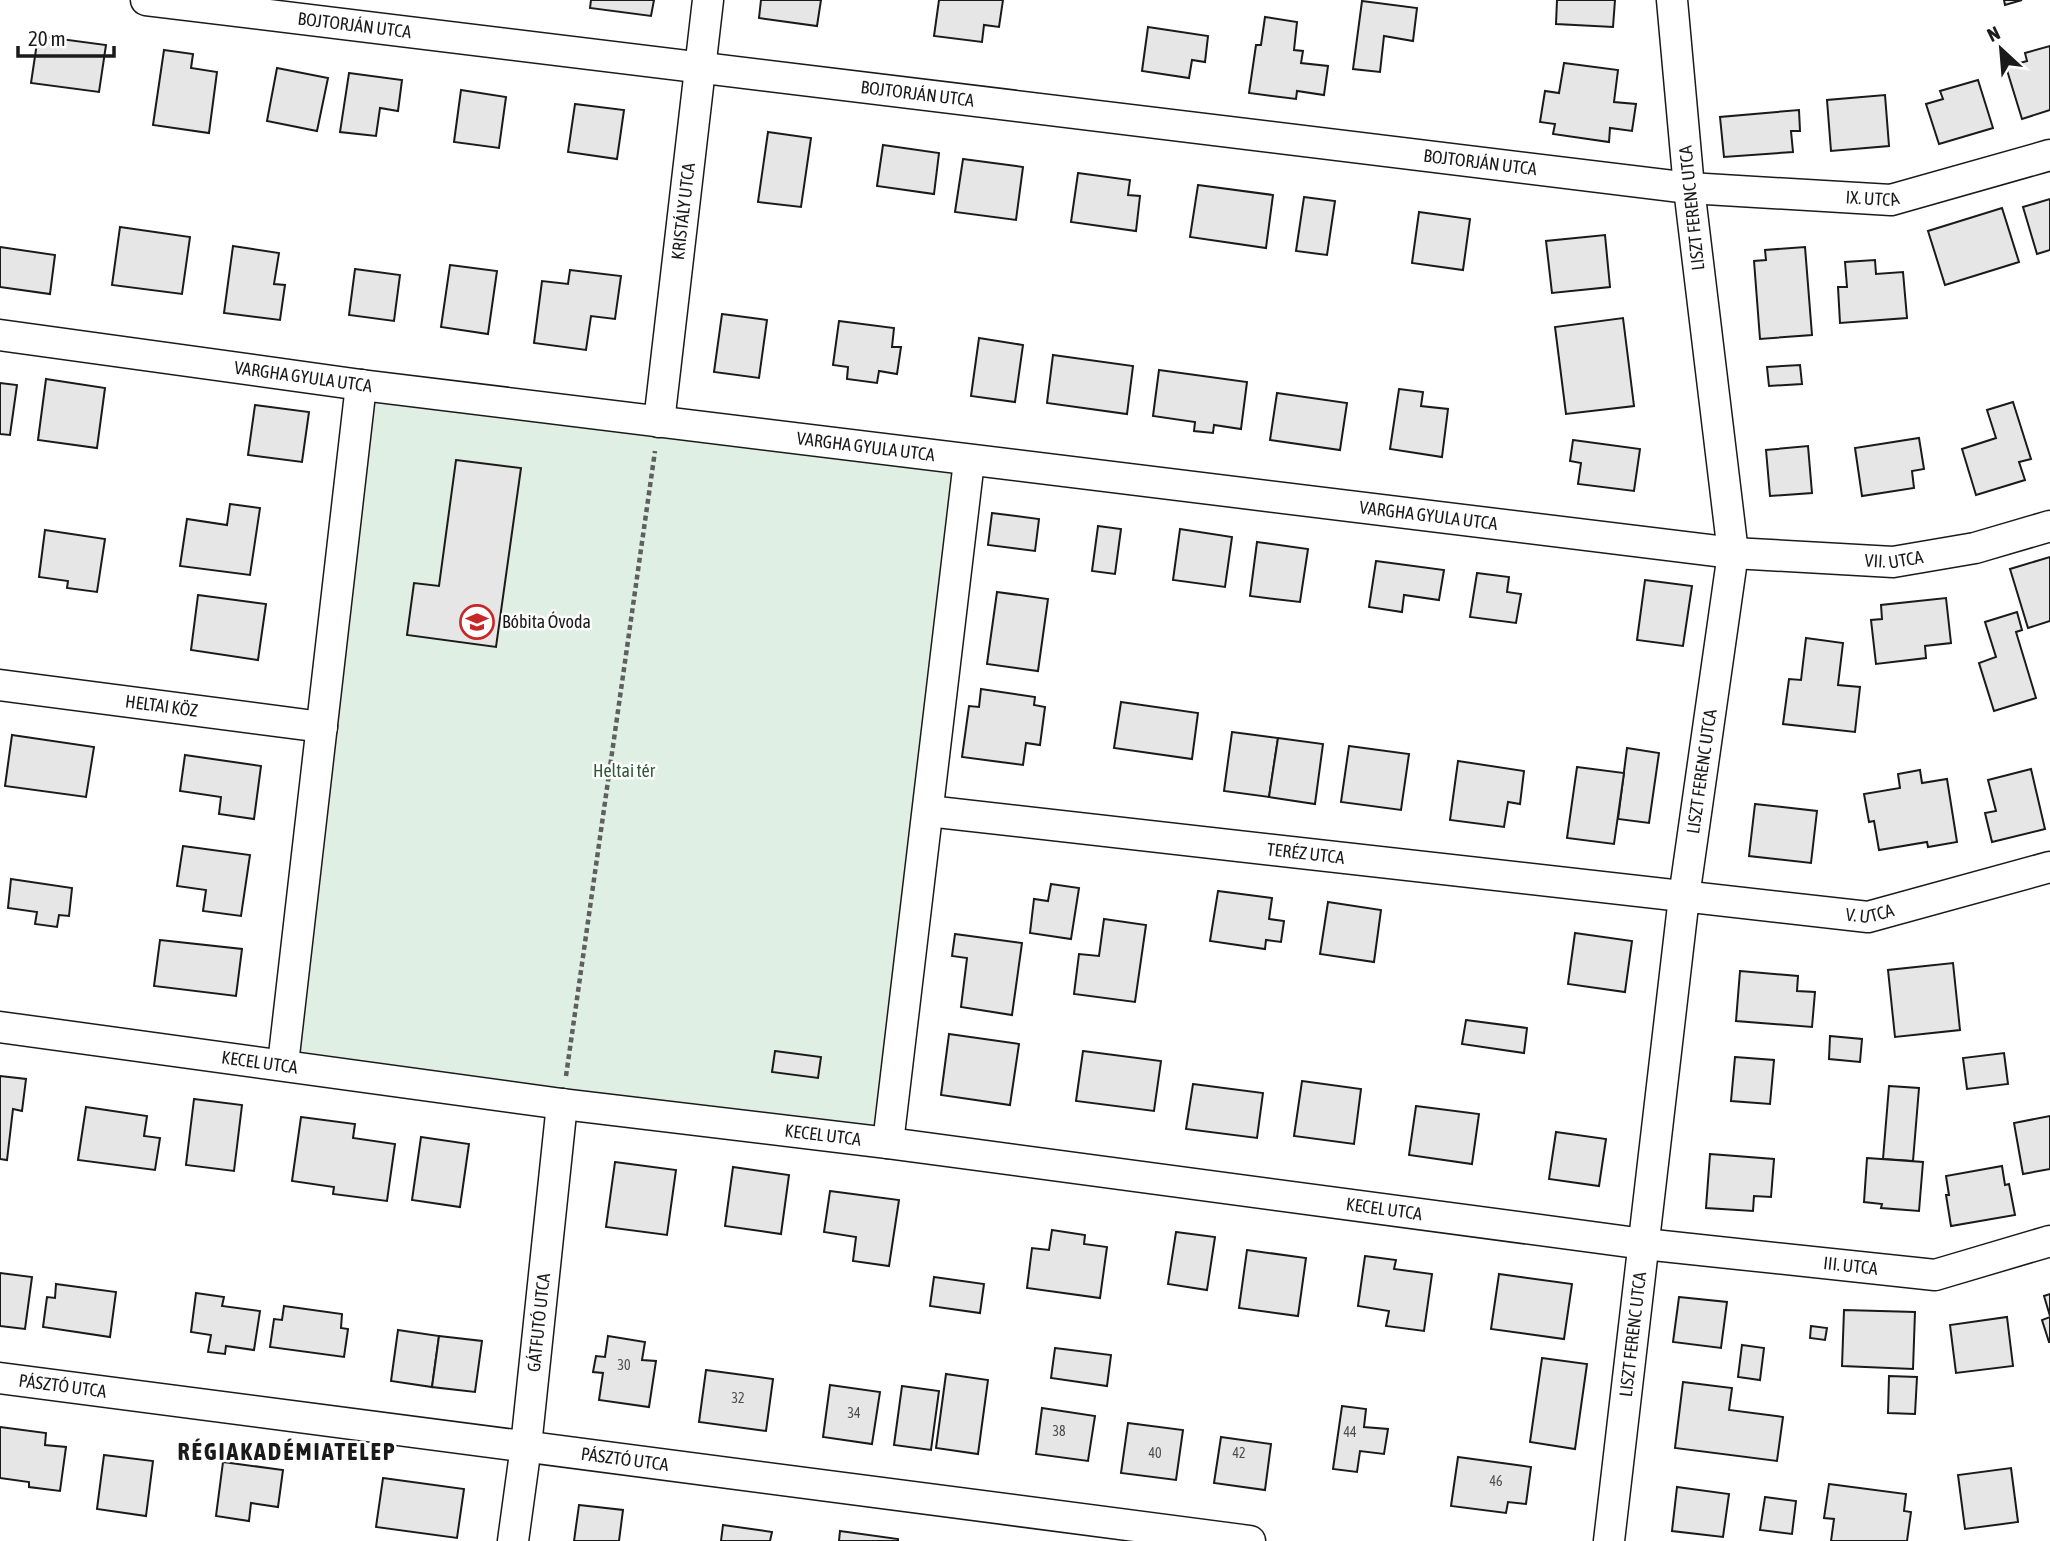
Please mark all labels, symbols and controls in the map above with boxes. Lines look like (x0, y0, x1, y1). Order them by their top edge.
street label: BOJTORJÁN UTCA (297, 8, 413, 42)
scale bar (18, 14, 114, 58)
north arrow (1966, 14, 2036, 84)
text: N (1984, 21, 2003, 46)
text: 20 m (28, 26, 66, 50)
street label: BOJTORJÁN UTCA (859, 76, 975, 111)
street label: LISZT FERENC UTCA (1674, 144, 1709, 272)
street label: BOJTORJÁN UTCA (1422, 145, 1538, 179)
street label: KRISTÁLY UTCA (667, 162, 699, 261)
street label: IX. UTCA (1845, 186, 1902, 210)
street label: VARGHA GYULA UTCA (233, 357, 373, 396)
street label: VARGHA GYULA UTCA (796, 427, 936, 465)
street label: VARGHA GYULA UTCA (1358, 496, 1499, 534)
street label: VII. UTCA (1864, 546, 1925, 573)
school or university icon: Bóbita Óvoda (458, 603, 496, 641)
place label: Bóbita Óvoda (502, 611, 591, 632)
street label: HELTAI KÖZ (124, 690, 199, 721)
street label: LISZT FERENC UTCA (1682, 708, 1721, 835)
park label: Heltai tér (593, 760, 656, 781)
street label: TERÉZ UTCA (1266, 838, 1346, 868)
street label: V. UTCA (1845, 899, 1896, 927)
street label: KECEL UTCA (220, 1046, 299, 1078)
street label: KECEL UTCA (784, 1120, 863, 1150)
street label: KECEL UTCA (1345, 1193, 1424, 1224)
street label: III. UTCA (1822, 1252, 1879, 1279)
street label: LISZT FERENC UTCA (1615, 1271, 1650, 1398)
street label: GÁTFUTÓ UTCA (523, 1272, 554, 1373)
house number: 30 (617, 1357, 631, 1373)
street label: PÁSZTÓ UTCA (17, 1370, 108, 1402)
house number: 32 (731, 1390, 745, 1406)
house number: 34 (847, 1405, 861, 1421)
house number: 38 (1052, 1423, 1066, 1439)
house number: 44 (1343, 1424, 1357, 1440)
district label: RÉGIAKADÉMIATELEP (177, 1438, 397, 1465)
street label: PÁSZTÓ UTCA (580, 1443, 670, 1475)
house number: 40 (1148, 1445, 1162, 1461)
house number: 42 (1232, 1445, 1246, 1461)
house number: 46 (1489, 1473, 1503, 1489)

